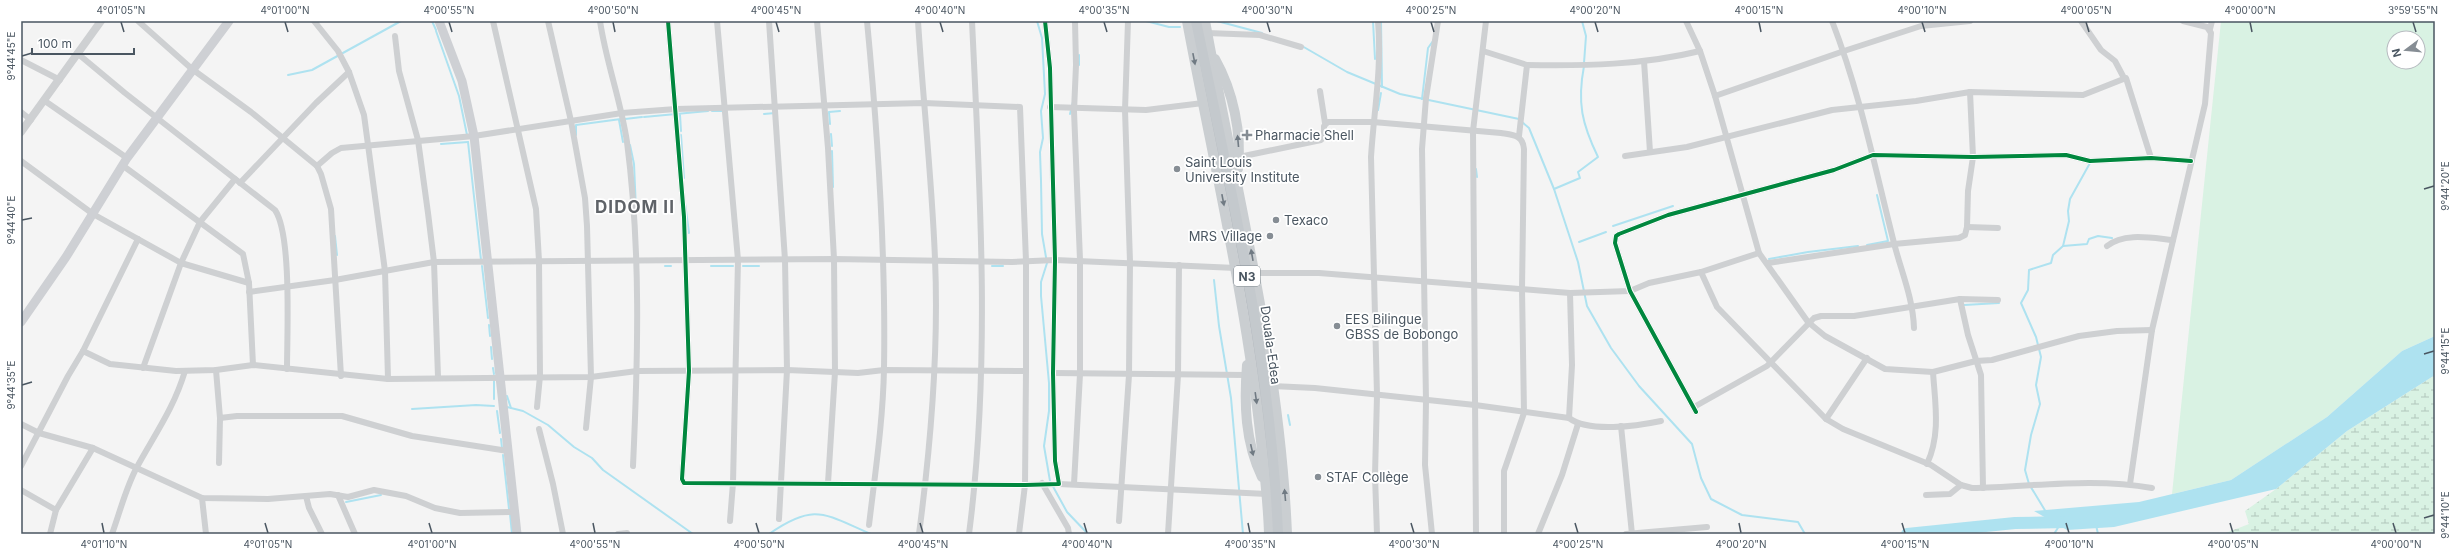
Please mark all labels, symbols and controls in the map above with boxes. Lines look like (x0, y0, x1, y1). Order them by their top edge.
text: 4°01'05"N (97, 4, 145, 16)
text: 4°01'00"N (260, 4, 310, 16)
text: 4°00'55"N (424, 4, 474, 16)
text: 4°00'50"N (587, 4, 639, 16)
text: 4°00'45"N (751, 4, 801, 16)
text: 4°00'40"N (915, 4, 965, 16)
text: 4°00'35"N (1079, 4, 1129, 16)
text: 4°00'30"N (1241, 4, 1293, 16)
text: 4°00'25"N (1406, 4, 1456, 16)
text: 4°00'20"N (1569, 4, 1621, 16)
text: 4°00'15"N (1735, 4, 1783, 16)
text: 4°00'10"N (1897, 4, 1947, 16)
text: 4°00'05"N (2060, 4, 2112, 16)
text: 4°00'00"N (2224, 4, 2276, 16)
text: 3°59'55"N (2388, 4, 2438, 16)
scale bar (32, 30, 134, 56)
north arrow (2386, 30, 2426, 70)
text: 9°44'45"E (5, 32, 17, 80)
text: 100 m (38, 36, 72, 51)
text: N (2389, 47, 2404, 59)
one-way arrow (1191, 53, 1197, 65)
place label: Pharmacie Shell (1255, 127, 1354, 143)
marker: Pharmacie Shell (1242, 130, 1252, 140)
one-way arrow (1234, 135, 1241, 147)
place label: Saint Louis University Institute (1185, 154, 1300, 185)
text: 9°44'20"E (2439, 161, 2451, 211)
marker: Saint Louis University Institute (1172, 164, 1182, 174)
one-way arrow (1221, 194, 1227, 207)
text: 9°44'40"E (5, 195, 17, 245)
district label: DIDOM II (595, 197, 675, 217)
place label: Texaco (1284, 212, 1328, 228)
marker: Texaco (1271, 215, 1281, 225)
place label: MRS Village (1189, 228, 1262, 244)
marker: MRS Village (1265, 231, 1275, 241)
one-way arrow (1249, 249, 1255, 262)
road number: N3 (1234, 266, 1260, 286)
street label: Douala-Edea (1258, 305, 1284, 385)
place label: EES Bilingue GBSS de Bobongo (1345, 311, 1458, 342)
marker: EES Bilingue GBSS de Bobongo (1332, 321, 1342, 331)
text: 9°44'15"E (2439, 327, 2451, 375)
text: 9°44'35"E (5, 360, 17, 410)
one-way arrow (1253, 392, 1259, 404)
one-way arrow (1249, 444, 1255, 456)
place label: STAF Collège (1326, 469, 1409, 485)
marker: STAF Collège (1313, 472, 1323, 482)
one-way arrow (1282, 489, 1289, 501)
text: 9°44'10"E (2439, 491, 2451, 539)
text: 4°01'10"N (81, 538, 127, 550)
text: 4°01'05"N (244, 538, 292, 550)
text: 4°01'00"N (407, 538, 457, 550)
text: 4°00'55"N (570, 538, 620, 550)
text: 4°00'50"N (733, 538, 785, 550)
text: 4°00'45"N (898, 538, 948, 550)
text: 4°00'40"N (1062, 538, 1112, 550)
text: 4°00'35"N (1225, 538, 1275, 550)
text: 4°00'30"N (1388, 538, 1440, 550)
text: 4°00'25"N (1553, 538, 1603, 550)
text: 4°00'20"N (1715, 538, 1767, 550)
text: 4°00'15"N (1881, 538, 1929, 550)
text: 4°00'10"N (2044, 538, 2094, 550)
text: 4°00'05"N (2207, 538, 2259, 550)
text: 4°00'00"N (2370, 538, 2422, 550)

